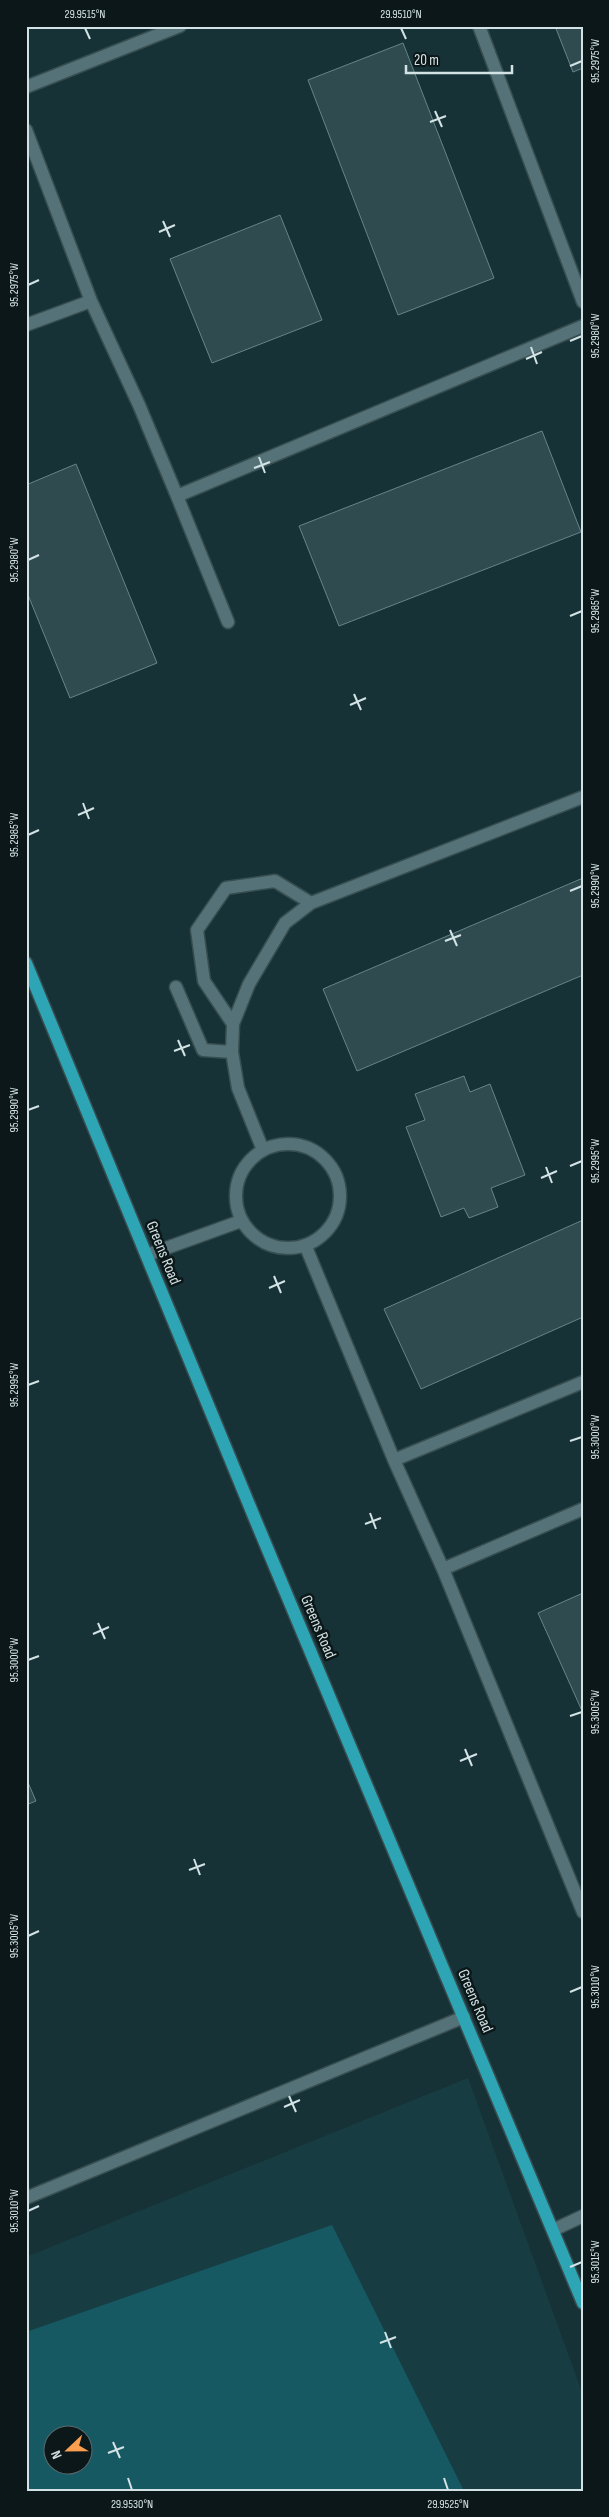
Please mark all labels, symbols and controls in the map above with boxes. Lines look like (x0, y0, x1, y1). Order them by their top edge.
text: 29.9515°N (65, 7, 105, 22)
text: 29.9510°N (380, 7, 422, 22)
text: 95.2975°W (588, 39, 603, 83)
scale bar (406, 42, 513, 74)
text: 20 m (414, 51, 439, 70)
text: 95.2975°W (7, 263, 22, 307)
text: 95.2980°W (588, 313, 603, 359)
text: 95.2980°W (7, 537, 22, 583)
text: 95.2985°W (588, 589, 603, 633)
text: 95.2985°W (7, 813, 22, 857)
text: 95.2990°W (588, 863, 603, 909)
text: 95.2990°W (7, 1087, 22, 1133)
text: 95.2995°W (588, 1139, 603, 1183)
street label: Greens Road (142, 1218, 184, 1288)
text: 95.2995°W (7, 1363, 22, 1407)
text: 95.3000°W (588, 1414, 603, 1459)
street label: Greens Road (296, 1592, 340, 1662)
text: 95.3000°W (7, 1637, 22, 1682)
text: 95.3005°W (588, 1690, 603, 1734)
text: 95.3005°W (7, 1914, 22, 1958)
text: 95.3010°W (588, 1965, 603, 2009)
street label: Greens Road (453, 1966, 497, 2036)
text: 95.3010°W (7, 2189, 22, 2233)
text: 95.3015°W (588, 2240, 603, 2284)
north arrow (42, 2424, 92, 2474)
text: N (47, 2448, 66, 2461)
text: 29.9530°N (111, 2497, 153, 2512)
text: 29.9525°N (427, 2497, 469, 2512)

